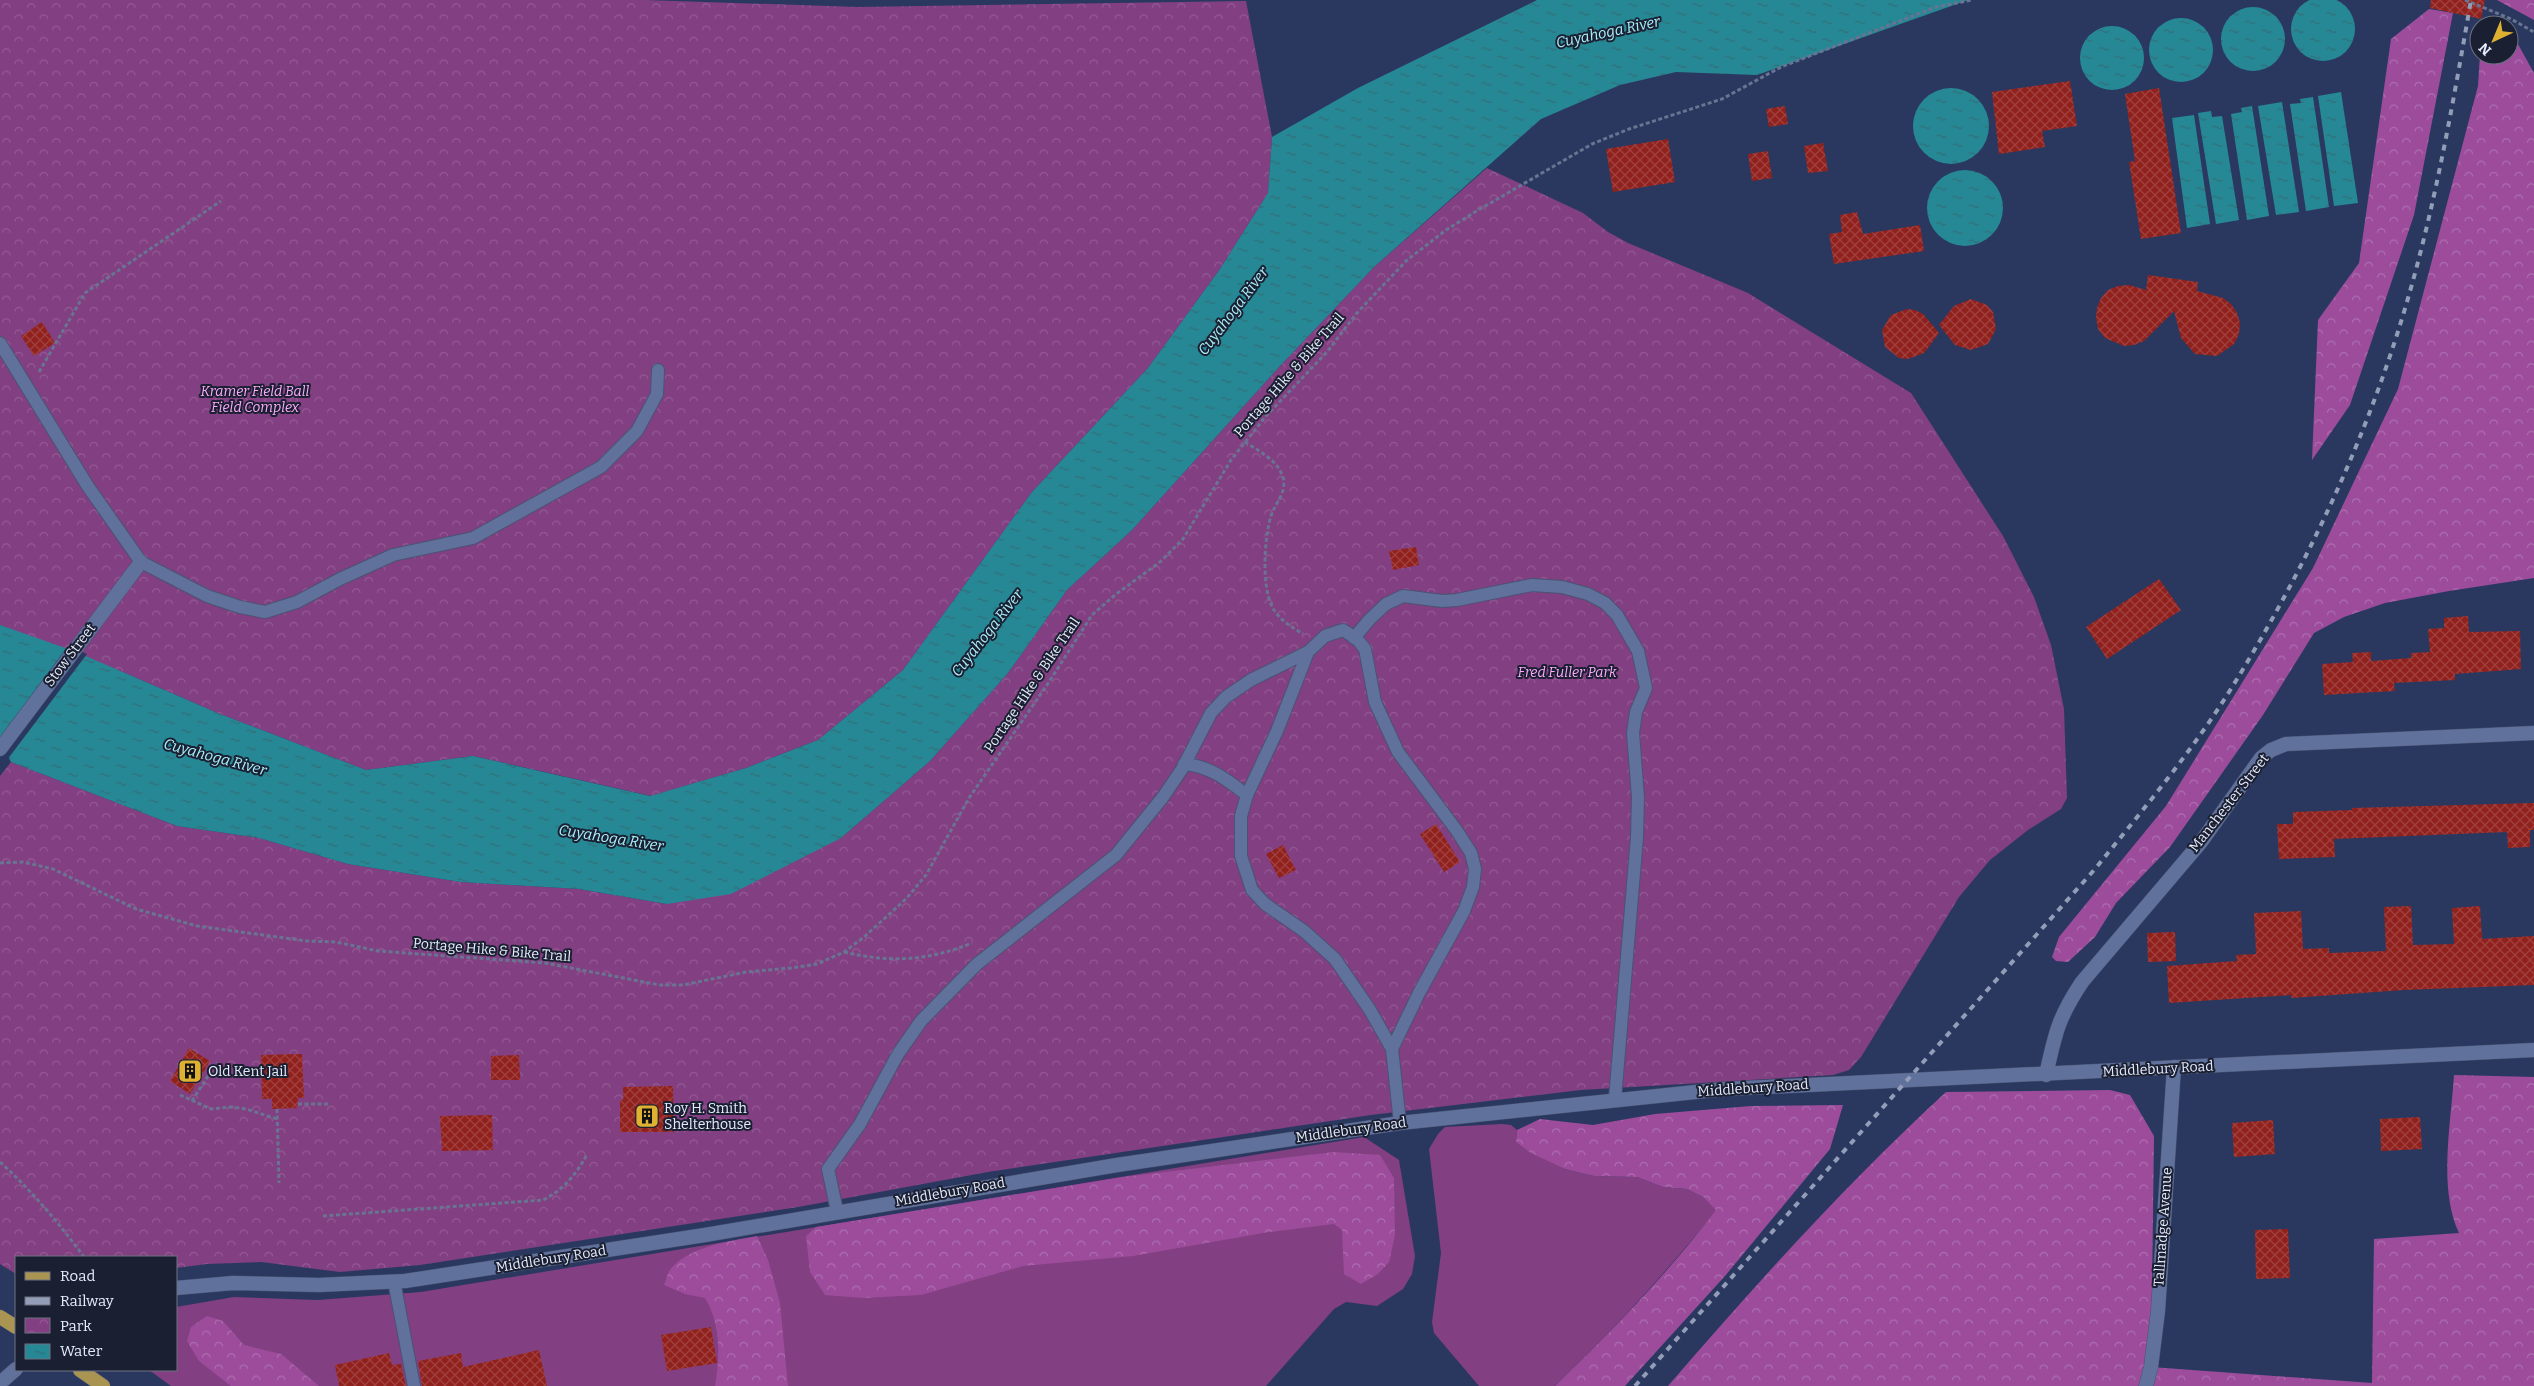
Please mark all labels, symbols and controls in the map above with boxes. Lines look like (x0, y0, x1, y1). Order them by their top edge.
water label: Cuyahoga River (1554, 12, 1662, 52)
north arrow (2469, 15, 2519, 65)
text: N (2475, 39, 2495, 59)
water label: Cuyahoga River (1194, 263, 1273, 359)
street label: Portage Hike & Bike Trail (1230, 309, 1348, 441)
park label: Kramer Field Ball Field Complex (201, 383, 310, 416)
water label: Cuyahoga River (947, 585, 1027, 680)
street label: Portage Hike & Bike Trail (980, 614, 1084, 756)
street label: Stow Street (41, 620, 99, 690)
park label: Fred Fuller Park (1517, 664, 1617, 681)
water label: Cuyahoga River (162, 735, 269, 780)
street label: Manchester Street (2185, 751, 2273, 855)
water label: Cuyahoga River (557, 821, 666, 855)
street label: Portage Hike & Bike Trail (412, 935, 572, 965)
building icon: Old Kent Jail (177, 1058, 203, 1084)
street label: Middlebury Road (2102, 1058, 2214, 1080)
place label: Old Kent Jail (208, 1063, 287, 1080)
street label: Middlebury Road (1697, 1076, 1809, 1100)
place label: Roy H. Smith Shelterhouse (664, 1100, 751, 1133)
building icon: Roy H. Smith Shelterhouse (634, 1103, 660, 1129)
street label: Middlebury Road (1295, 1114, 1407, 1146)
street label: Tallmadge Avenue (2150, 1167, 2176, 1287)
street label: Middlebury Road (894, 1174, 1006, 1210)
street label: Middlebury Road (495, 1242, 607, 1276)
legend (15, 1256, 178, 1371)
text: Road (60, 1267, 95, 1285)
text: Railway (60, 1292, 114, 1310)
text: Park (60, 1317, 92, 1335)
text: Water (60, 1342, 103, 1360)

